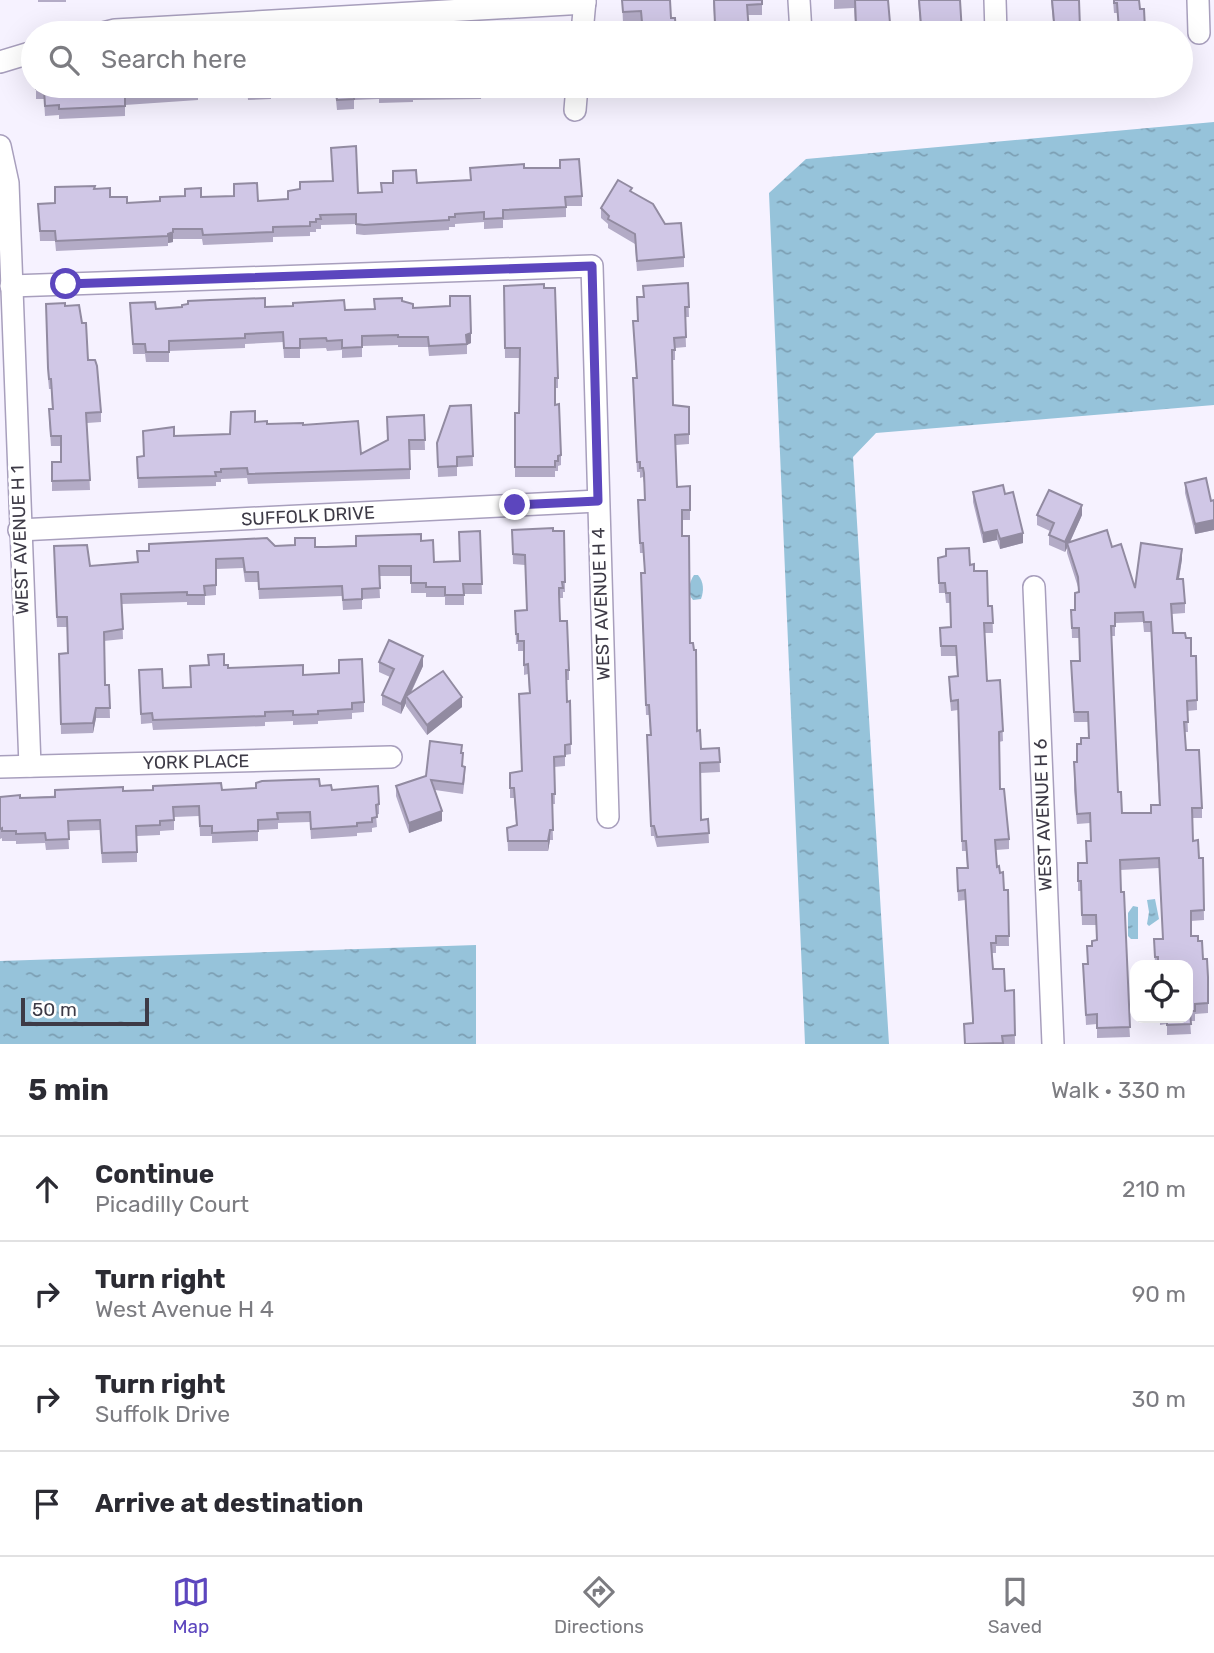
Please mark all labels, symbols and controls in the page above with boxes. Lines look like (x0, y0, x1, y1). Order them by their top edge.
search box (21, 21, 1193, 98)
icon: search (45, 41, 83, 79)
text: Search here (101, 44, 247, 75)
route start (50, 268, 81, 299)
street label: WEST AVENUE H 1 (6, 465, 34, 615)
route end (499, 489, 530, 520)
street label: SUFFOLK DRIVE (241, 502, 375, 530)
street label: WEST AVENUE H 4 (587, 527, 615, 681)
street label: WEST AVENUE H 6 (1029, 738, 1057, 892)
street label: YORK PLACE (143, 750, 249, 774)
map controls (1130, 960, 1193, 1023)
button: locate (1130, 960, 1193, 1023)
scale bar (21, 995, 149, 1027)
text: 50 m (32, 998, 77, 1021)
text: 5 min (28, 1072, 109, 1108)
text: Walk · 330 m (1051, 1076, 1186, 1104)
text: Continue (95, 1159, 214, 1190)
icon: ahead (28, 1170, 66, 1208)
text: 210 m (1122, 1175, 1186, 1203)
text: Picadilly Court (95, 1190, 249, 1218)
text: Turn right (95, 1264, 225, 1295)
icon: right (28, 1275, 66, 1313)
text: 90 m (1132, 1280, 1186, 1308)
text: West Avenue H 4 (95, 1295, 274, 1323)
text: Turn right (95, 1369, 225, 1400)
icon: right (28, 1380, 66, 1418)
text: 30 m (1131, 1385, 1186, 1413)
text: Suffolk Drive (95, 1400, 230, 1428)
icon: arrive (28, 1485, 66, 1523)
text: Arrive at destination (95, 1488, 363, 1519)
tab: Map (172, 1573, 210, 1638)
tab: Directions (554, 1573, 644, 1638)
tab: Saved (988, 1573, 1042, 1638)

